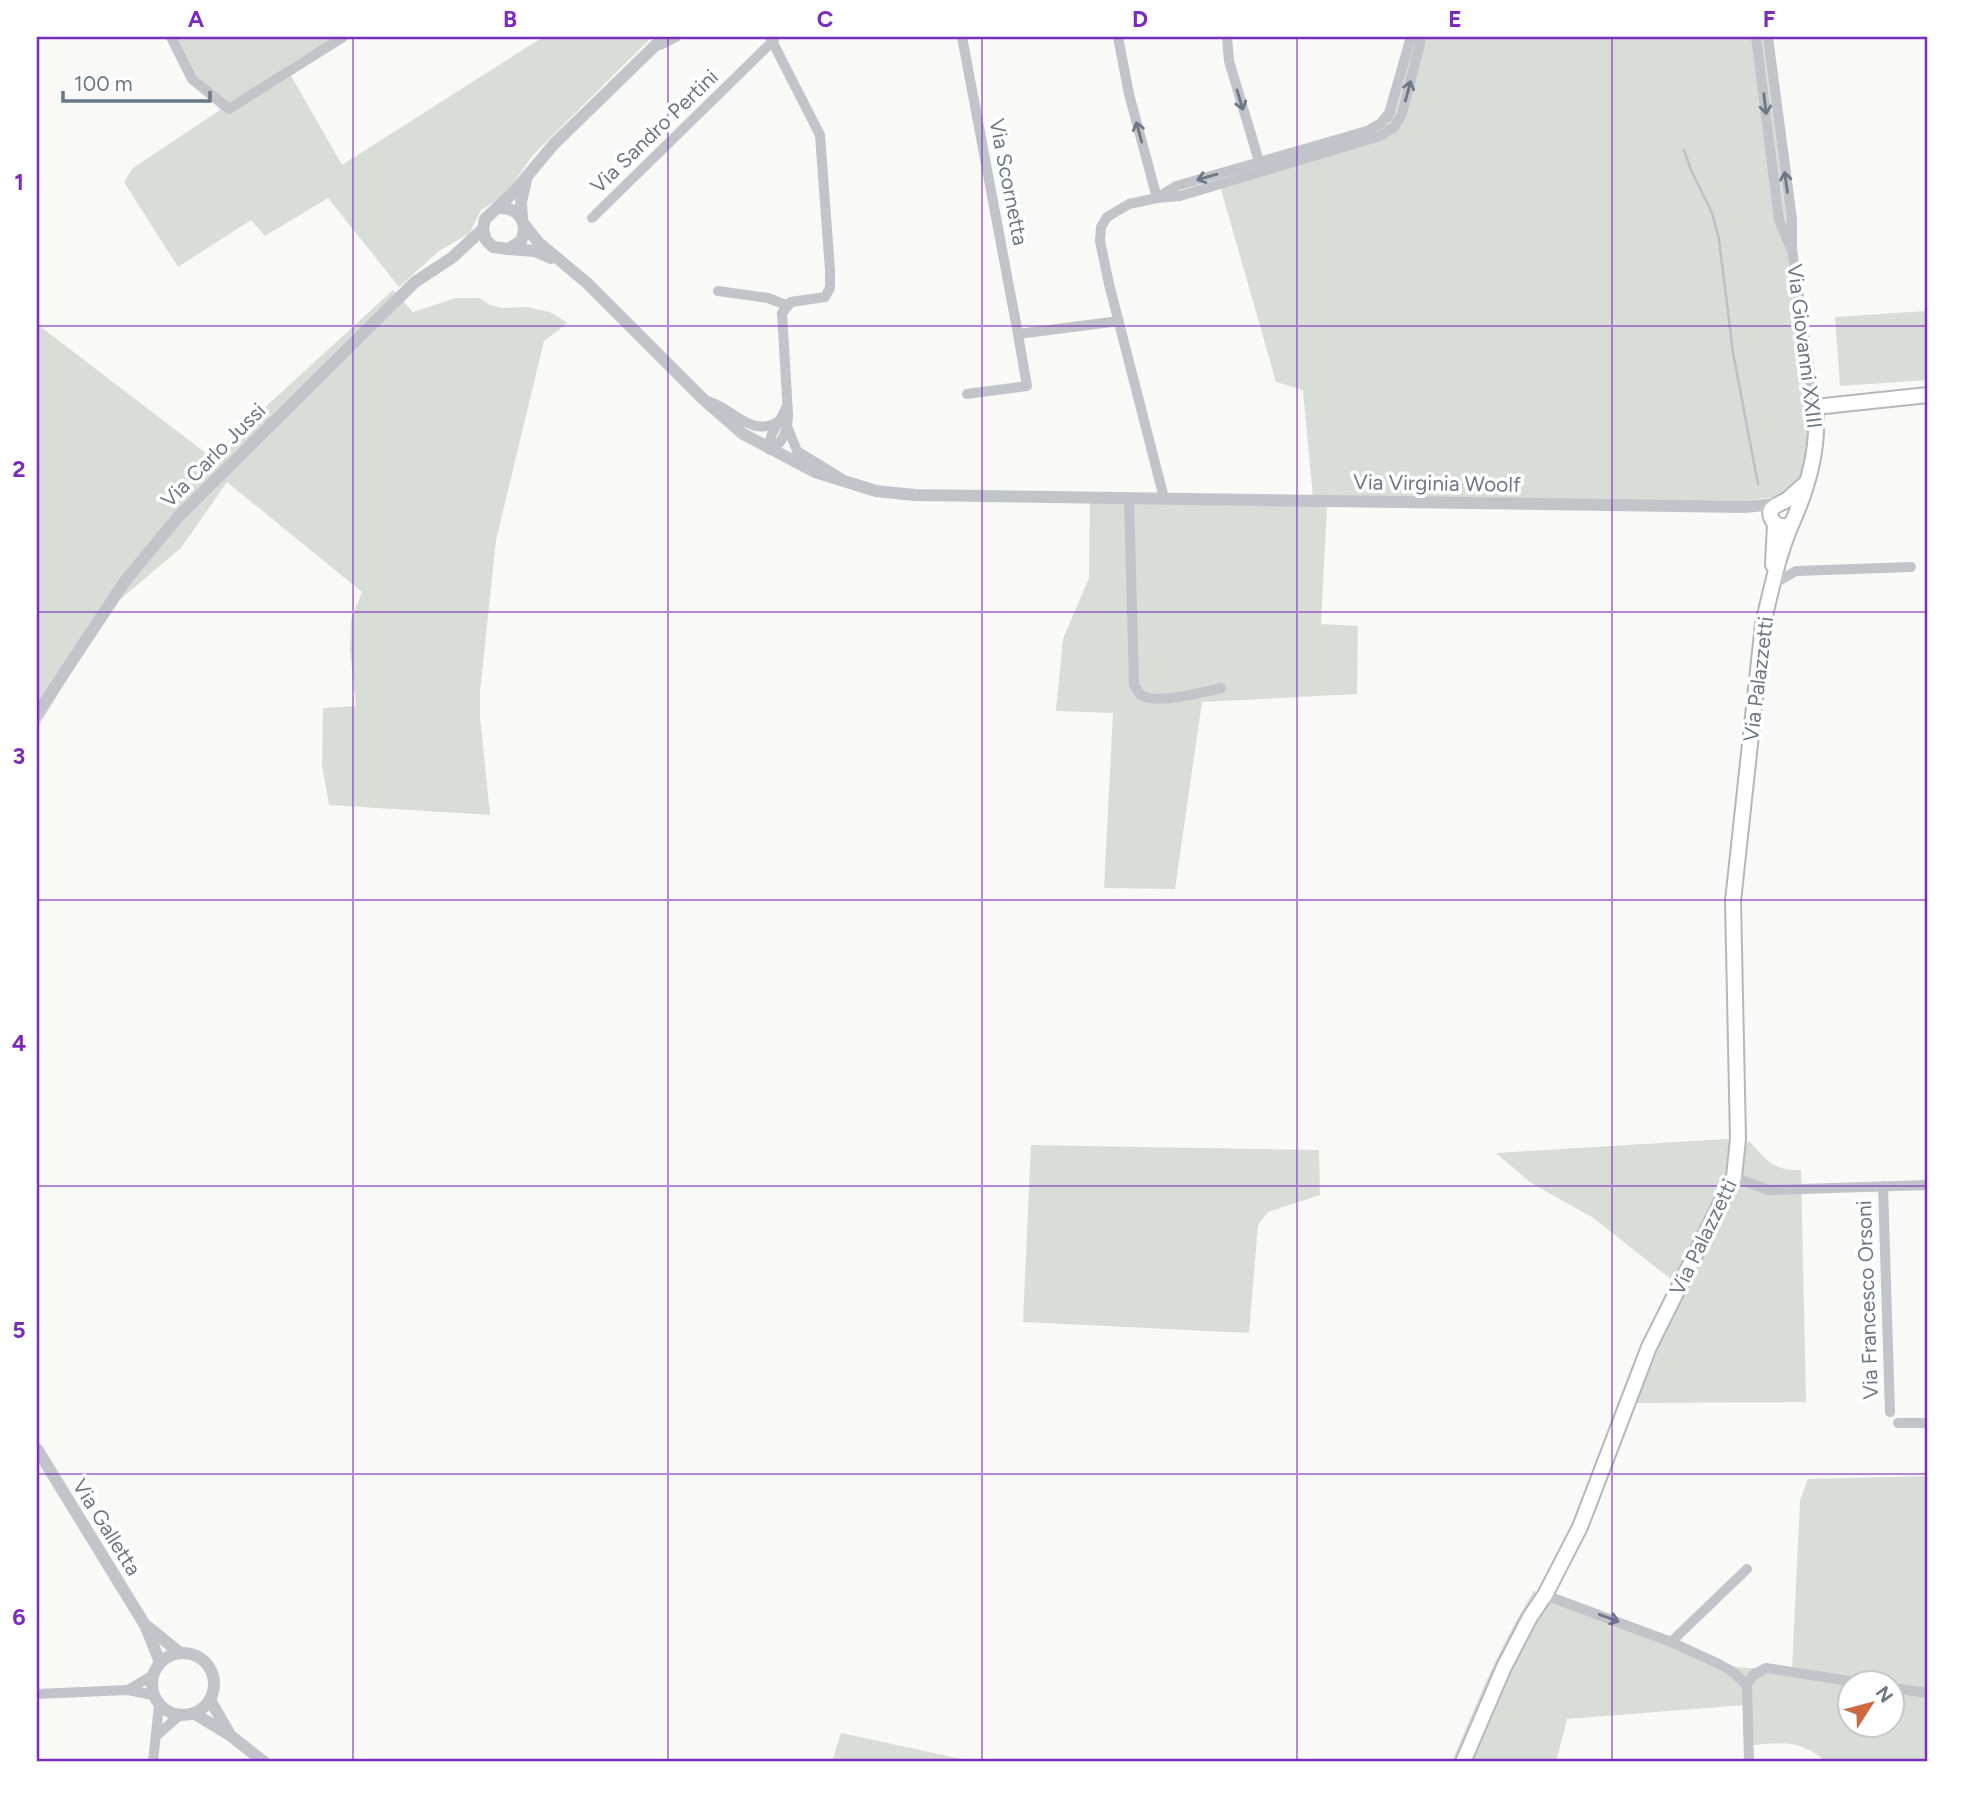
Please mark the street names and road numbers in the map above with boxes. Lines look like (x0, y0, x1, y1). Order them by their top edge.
street label: Via Sandro Pertini (585, 64, 723, 198)
street label: Via Scornetta (984, 117, 1034, 247)
street label: Via Giovanni XXIII (1782, 262, 1828, 430)
street label: Via Carlo Jussi (156, 398, 270, 512)
street label: Via Virginia Woolf (1353, 469, 1521, 497)
street label: Via Palazzetti (1738, 615, 1778, 743)
street label: Via Palazzetti (1664, 1175, 1742, 1299)
street label: Via Francesco Orsoni (1851, 1200, 1883, 1400)
street label: Via Galletta (67, 1474, 147, 1580)

